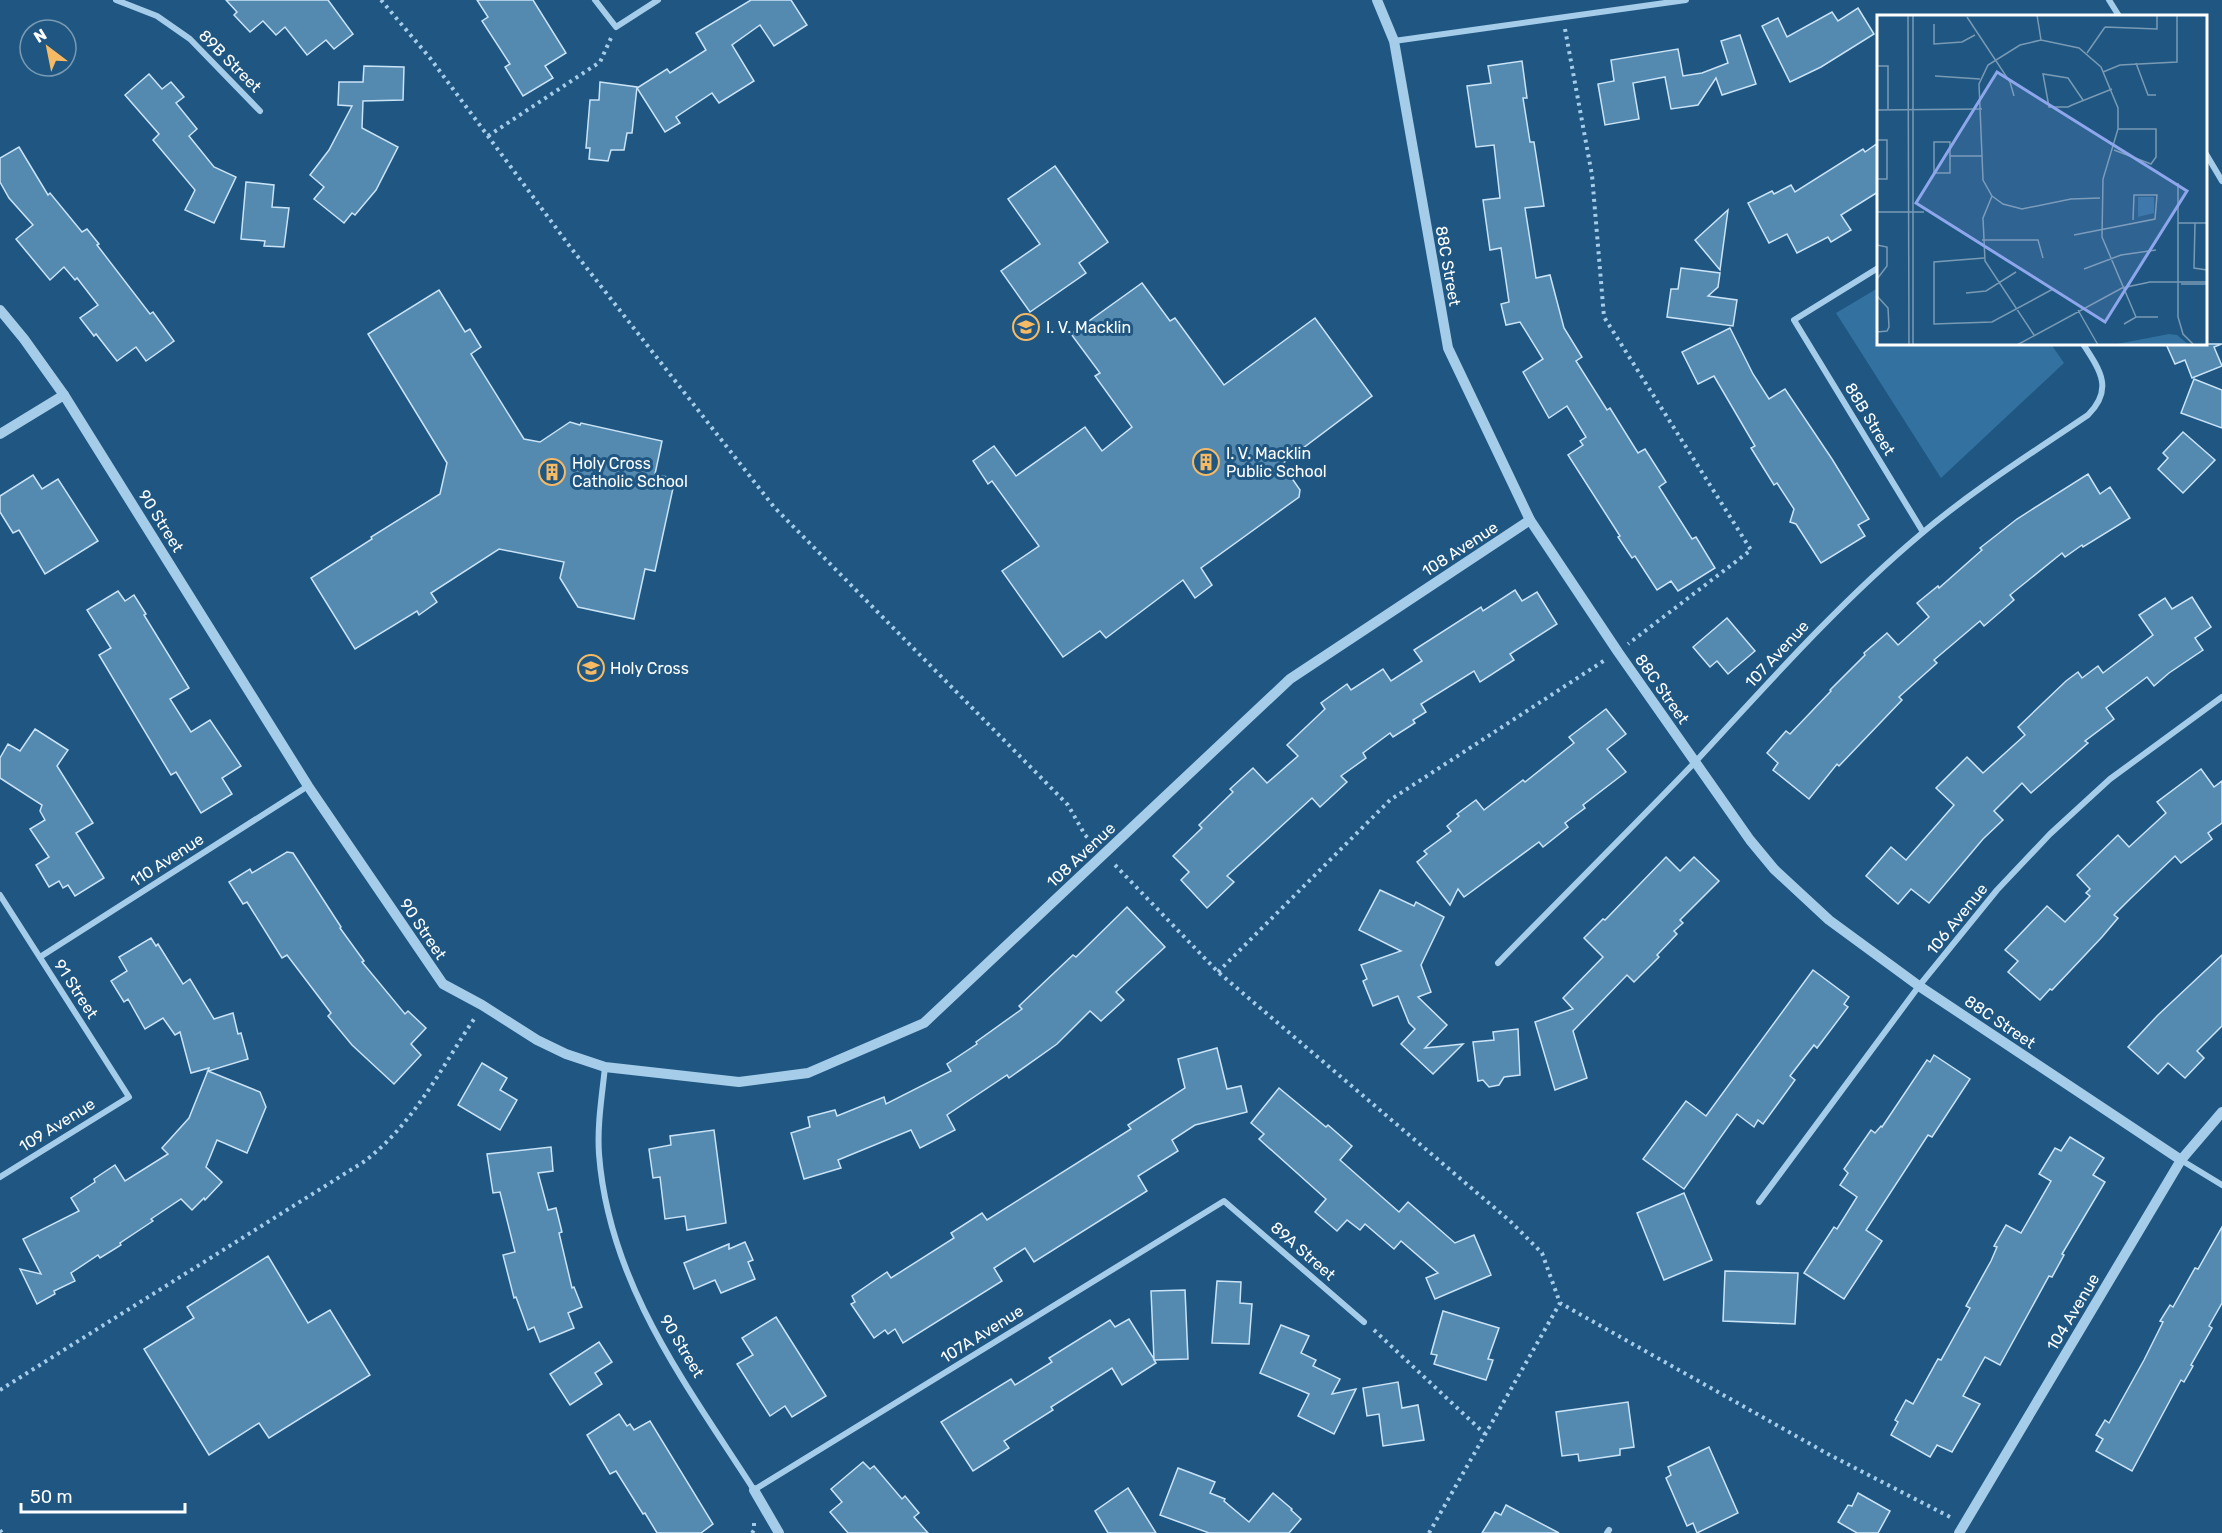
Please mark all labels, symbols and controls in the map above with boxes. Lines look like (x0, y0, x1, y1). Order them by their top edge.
inset map (1877, 15, 2207, 345)
north arrow (18, 18, 78, 78)
text: N (30, 25, 50, 47)
street label: 89B Street (195, 26, 265, 96)
street label: 88C Street (1432, 224, 1464, 308)
school or university icon: I. V. Macklin (1011, 312, 1041, 342)
place label: I. V. Macklin (1046, 318, 1131, 337)
street label: 88B Street (1841, 379, 1899, 459)
place label: I. V. Macklin Public School (1226, 444, 1327, 481)
building icon: I. V. Macklin Public School (1191, 447, 1221, 477)
place label: Holy Cross Catholic School (572, 454, 688, 491)
building icon: Holy Cross Catholic School (537, 457, 567, 487)
street label: 90 Street (134, 486, 188, 556)
street label: 108 Avenue (1418, 517, 1502, 581)
street label: 107 Avenue (1741, 617, 1813, 691)
street label: 88C Street (1631, 650, 1693, 728)
school or university icon: Holy Cross (576, 653, 606, 683)
place label: Holy Cross (610, 659, 689, 678)
street label: 108 Avenue (1043, 818, 1119, 892)
street label: 110 Avenue (127, 829, 207, 891)
street label: 106 Avenue (1922, 880, 1992, 958)
street label: 90 Street (396, 895, 450, 963)
street label: 91 Street (50, 956, 102, 1022)
street label: 88C Street (1961, 991, 2039, 1053)
street label: 109 Avenue (15, 1094, 99, 1156)
street label: 89A Street (1267, 1218, 1339, 1284)
street label: 104 Avenue (2043, 1270, 2103, 1354)
street label: 107A Avenue (937, 1301, 1027, 1367)
street label: 90 Street (656, 1311, 708, 1381)
scale bar (21, 1476, 184, 1514)
text: 50 m (30, 1486, 73, 1508)

